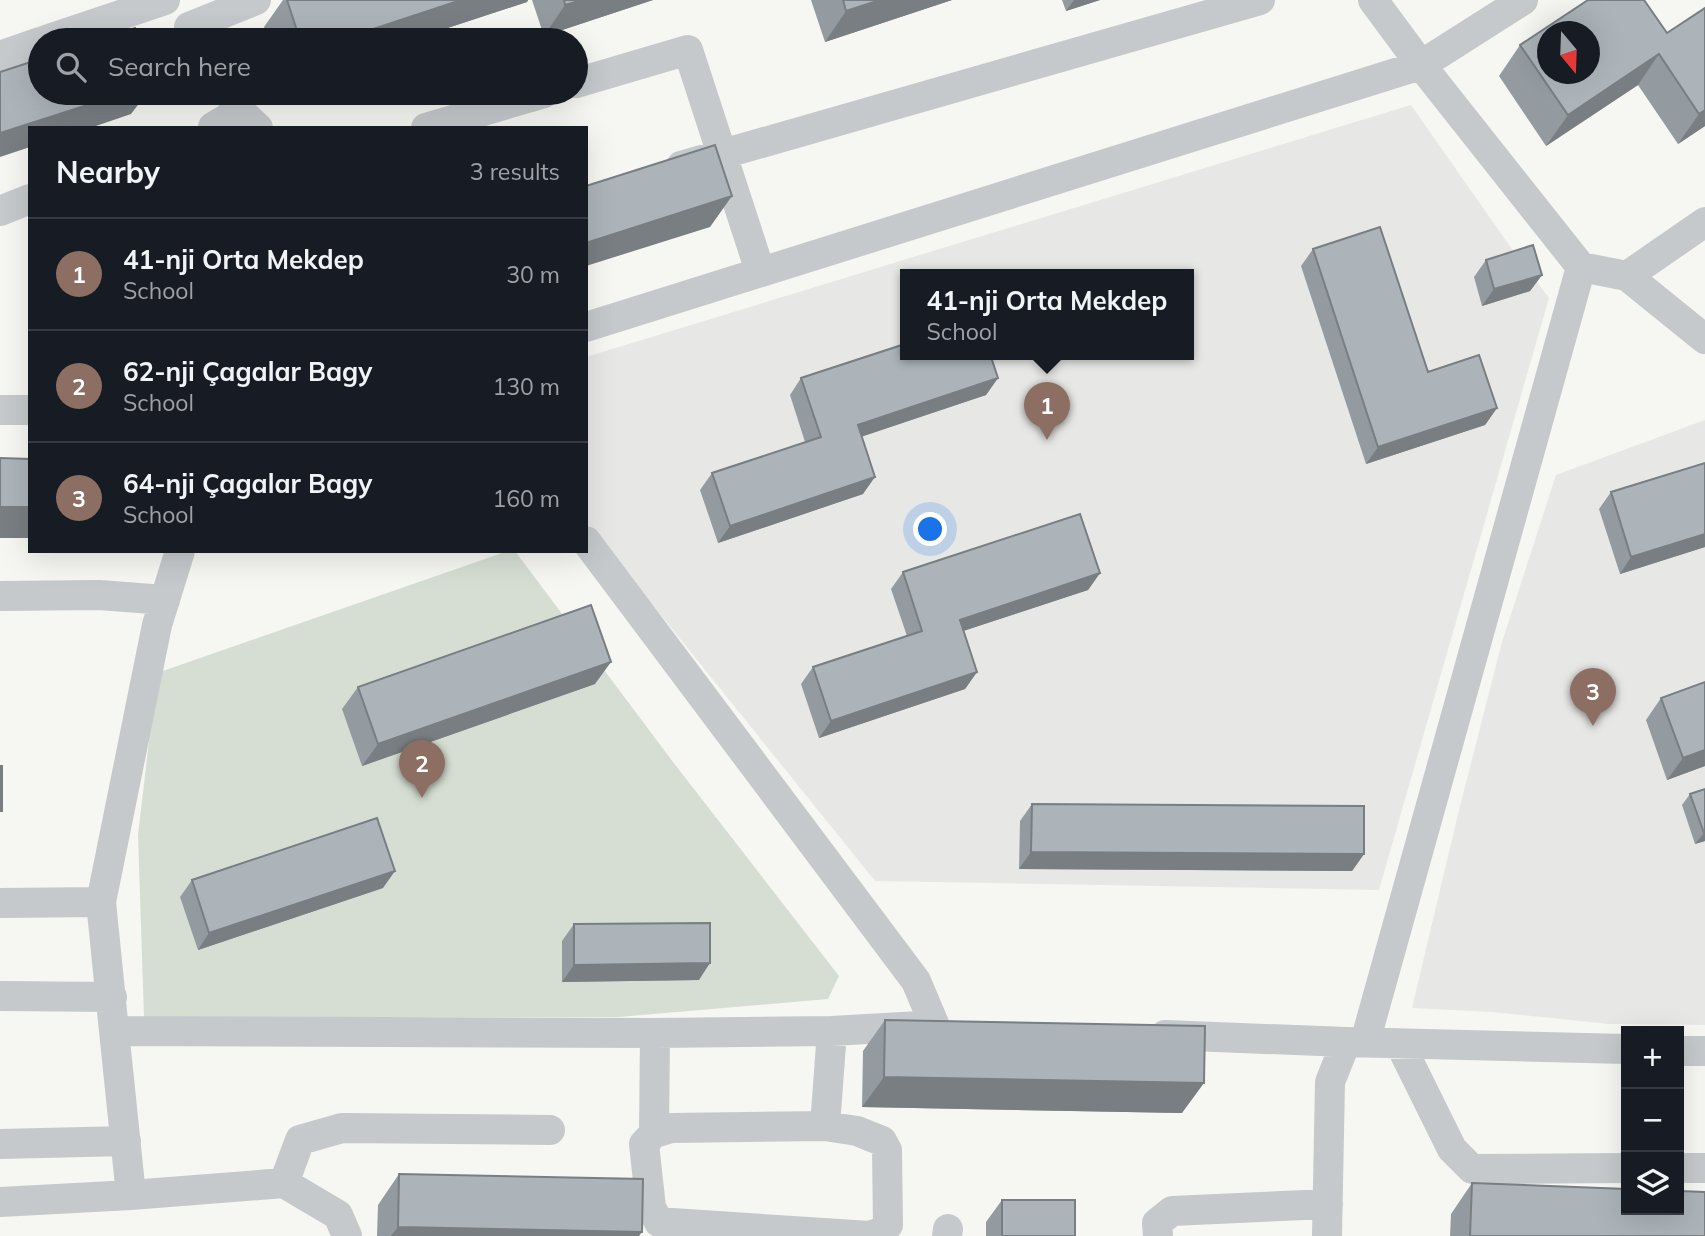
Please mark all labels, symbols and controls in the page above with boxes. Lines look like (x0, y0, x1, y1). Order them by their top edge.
north arrow (1537, 21, 1600, 84)
search box (28, 28, 588, 105)
icon: search (52, 48, 90, 86)
text: Search here (108, 50, 251, 83)
text: Nearby (56, 153, 160, 191)
text: 3 results (470, 157, 560, 186)
text: 41-nji Orta Mekdep (123, 243, 364, 276)
text: 1 (72, 260, 86, 289)
text: 30 m (506, 260, 560, 289)
popup (900, 269, 1194, 360)
text: School (123, 276, 194, 305)
text: 41-nji Orta Mekdep (927, 284, 1167, 317)
text: School (927, 317, 997, 346)
text: 62-nji Çagalar Bagy (123, 355, 372, 388)
text: 2 (72, 372, 86, 401)
text: 130 m (492, 372, 560, 401)
pin: 1 (1024, 382, 1070, 440)
text: School (123, 388, 194, 417)
text: 64-nji Çagalar Bagy (123, 467, 372, 500)
text: 3 (72, 484, 86, 513)
text: 160 m (492, 484, 560, 513)
text: School (123, 500, 194, 529)
your location (913, 512, 947, 546)
pin: 3 (1570, 668, 1616, 726)
pin: 2 (399, 740, 445, 798)
map controls (1621, 1026, 1684, 1215)
button: + (1621, 1026, 1684, 1089)
button: − (1621, 1089, 1684, 1152)
button: layers (1621, 1152, 1684, 1215)

